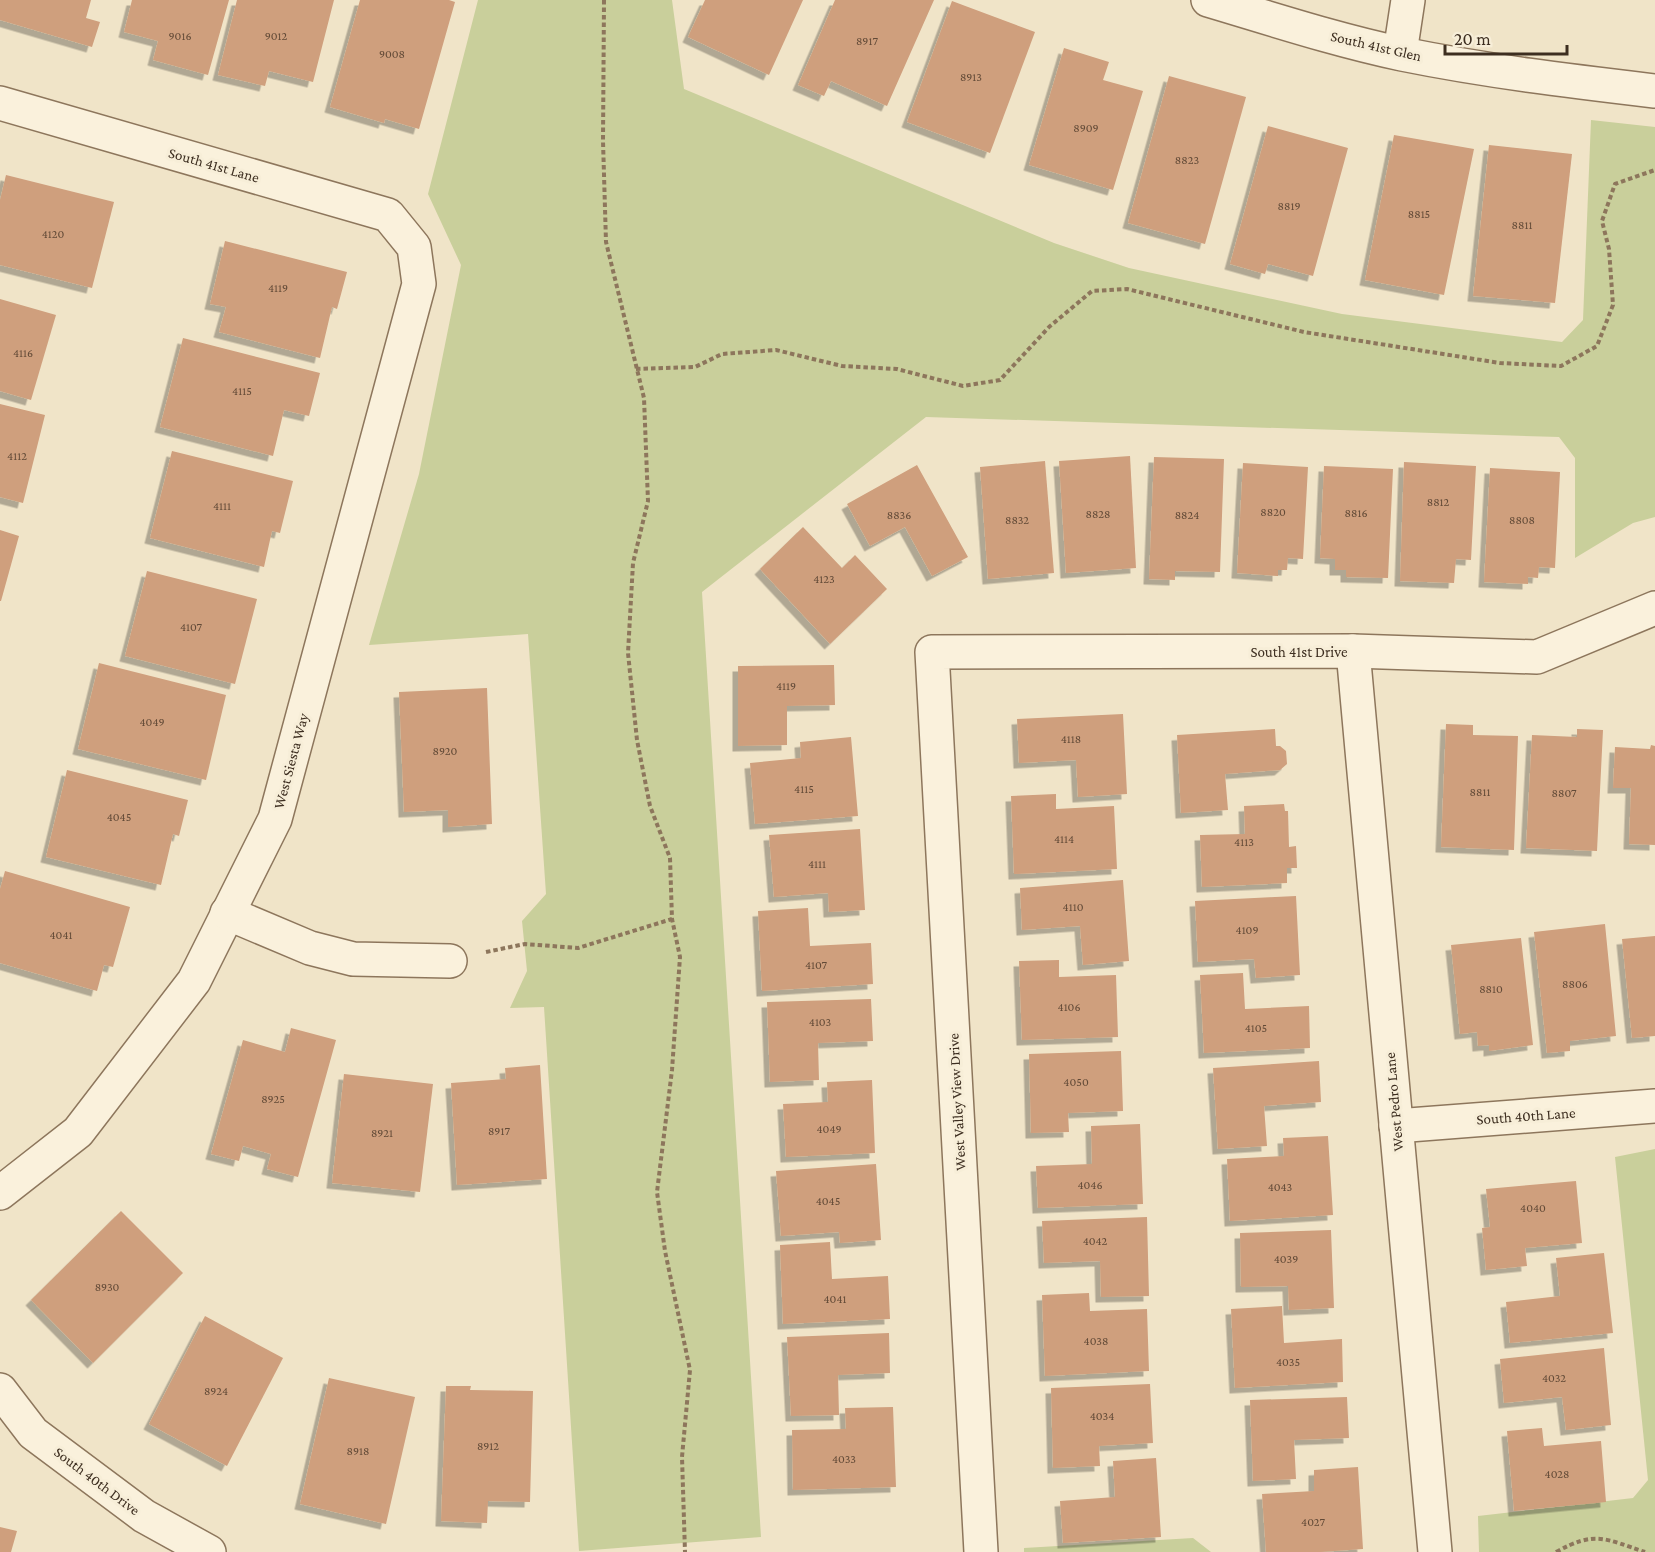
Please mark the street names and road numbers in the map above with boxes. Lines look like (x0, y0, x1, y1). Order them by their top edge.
street label: South 41st Glen (1329, 28, 1423, 64)
street label: South 41st Lane (167, 144, 262, 186)
street label: South 41st Drive (1250, 644, 1348, 660)
street label: West Siesta Way (271, 711, 312, 811)
street label: West Valley View Drive (945, 1032, 970, 1171)
street label: West Pedro Lane (1382, 1051, 1406, 1152)
street label: South 40th Lane (1476, 1105, 1576, 1127)
street label: South 40th Drive (51, 1444, 143, 1519)

